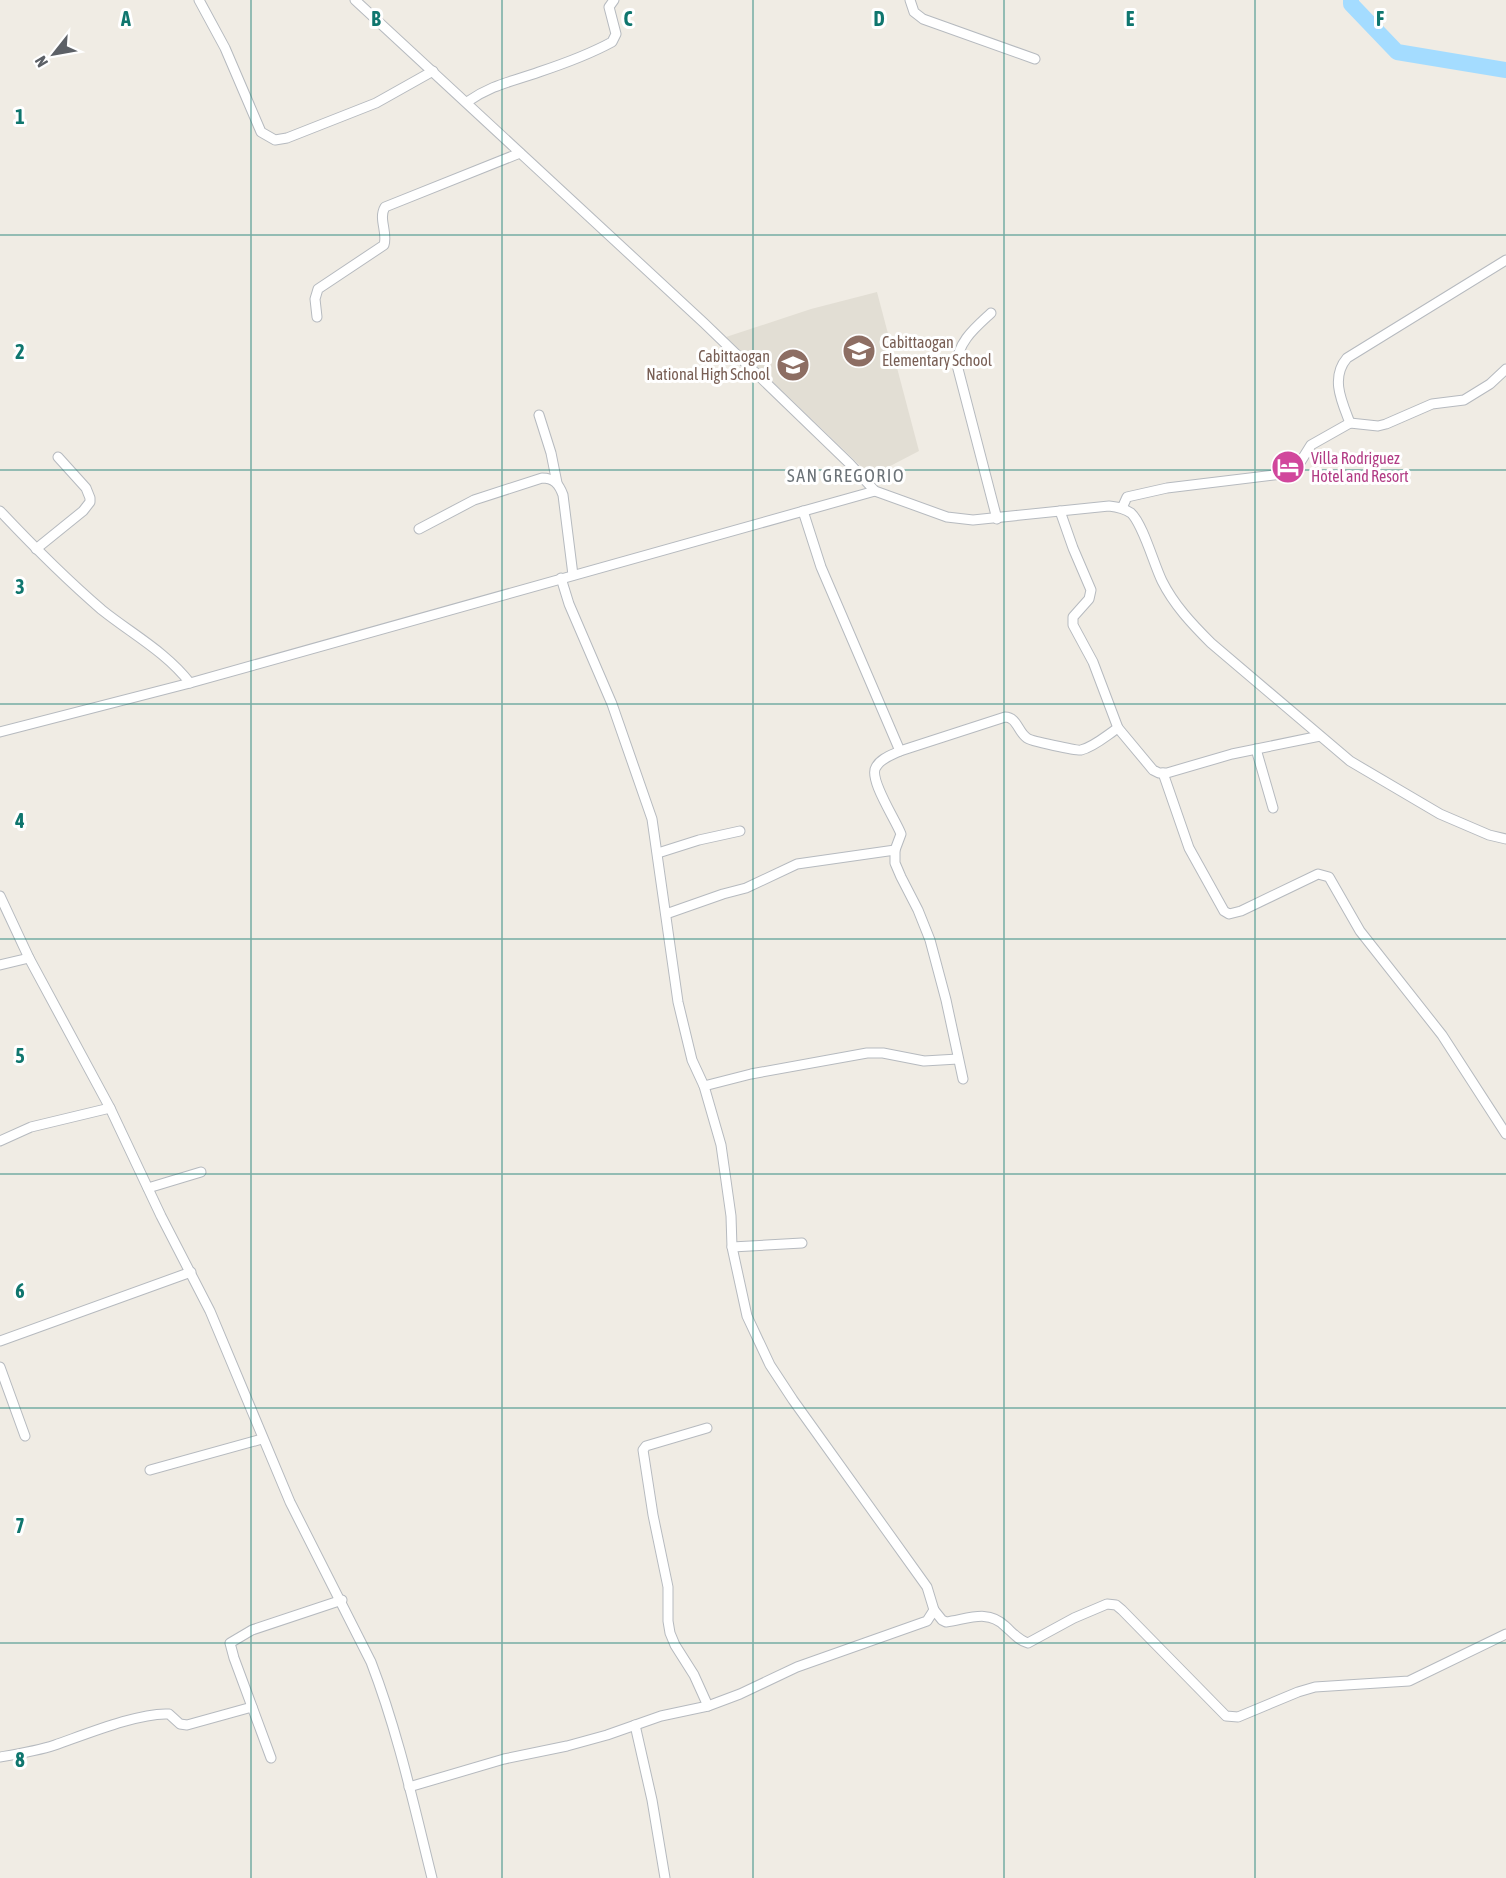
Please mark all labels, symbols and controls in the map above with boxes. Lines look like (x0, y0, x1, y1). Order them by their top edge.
text: A (120, 7, 131, 30)
text: B (371, 7, 381, 30)
text: C (624, 7, 633, 30)
text: D (873, 7, 885, 30)
text: E (1126, 7, 1135, 30)
text: F (1376, 7, 1384, 30)
north arrow (24, 24, 84, 84)
text: N (31, 53, 51, 70)
text: 1 (15, 105, 25, 128)
school or university icon: Cabittaogan Elementary School (841, 333, 877, 369)
place label: Cabittaogan Elementary School (882, 333, 993, 370)
text: 2 (15, 340, 25, 363)
place label: Cabittaogan National High School (646, 347, 771, 384)
school or university icon: Cabittaogan National High School (775, 347, 811, 383)
hotel icon: Villa Rodriguez Hotel and Resort (1270, 449, 1306, 485)
place label: Villa Rodriguez Hotel and Resort (1311, 449, 1409, 485)
district label: SAN GREGORIO (787, 465, 905, 486)
text: 3 (15, 575, 25, 598)
text: 4 (14, 809, 25, 832)
text: 5 (15, 1044, 25, 1067)
text: 6 (15, 1279, 25, 1302)
text: 7 (15, 1514, 25, 1537)
text: 8 (15, 1748, 25, 1771)

